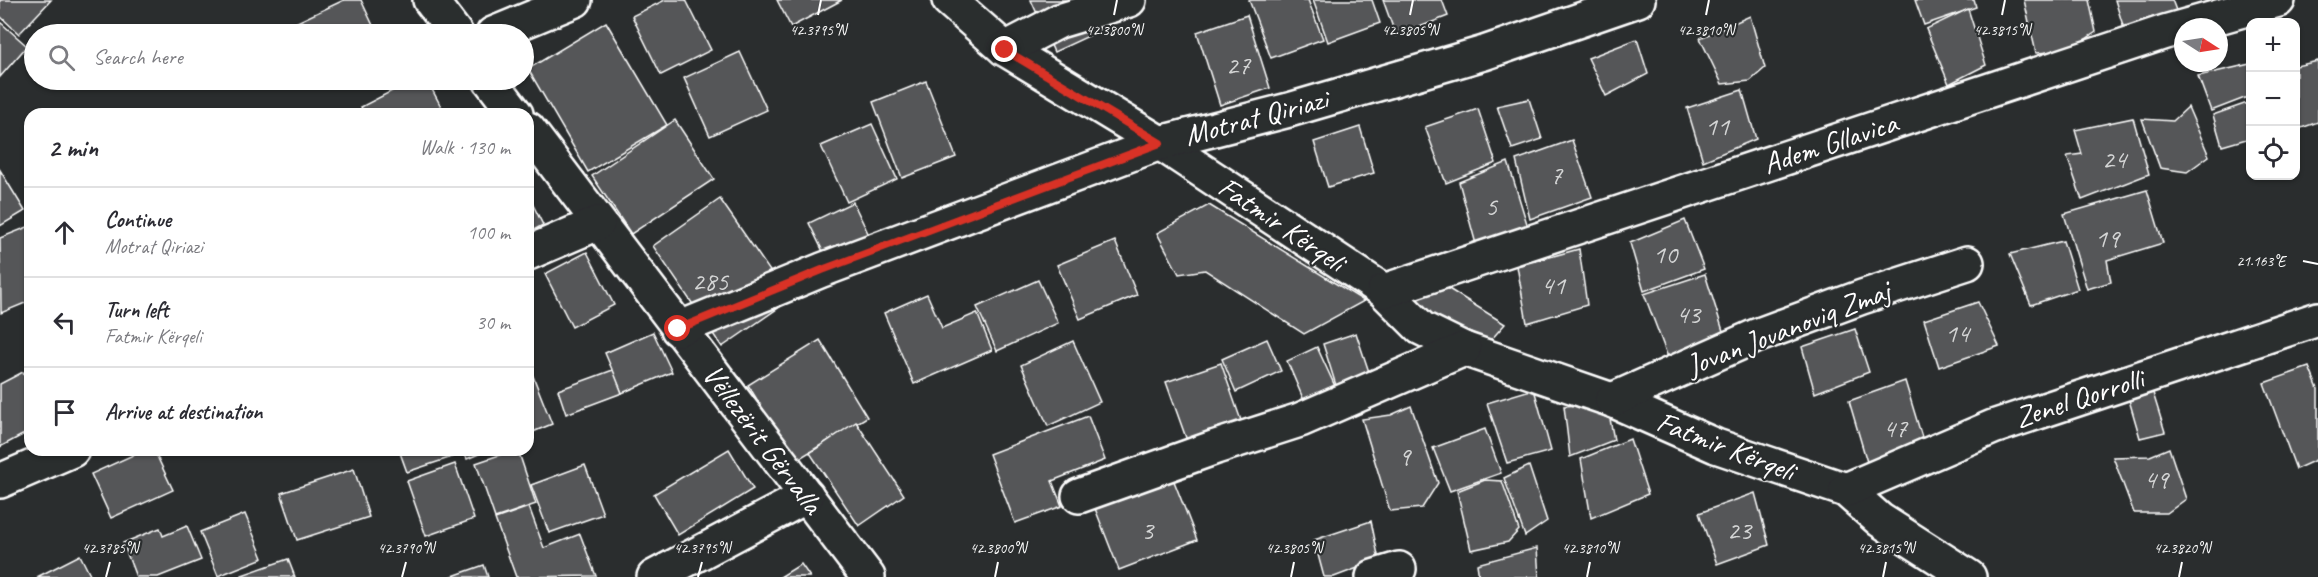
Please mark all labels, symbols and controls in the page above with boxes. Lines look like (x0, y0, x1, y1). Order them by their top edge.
north arrow (2174, 18, 2228, 72)
map controls (2246, 18, 2300, 180)
button: + (2246, 18, 2300, 72)
text: 42.3795°N (790, 21, 849, 40)
text: 42.3800°N (1086, 21, 1145, 40)
text: 42.3805°N (1382, 21, 1441, 40)
text: 42.3810°N (1678, 21, 1737, 40)
text: 42.3815°N (1974, 21, 2033, 40)
search box (24, 24, 534, 90)
route end (991, 36, 1017, 62)
icon: search (45, 41, 78, 74)
text: Search here (93, 43, 183, 71)
house number: 27 (1226, 48, 1252, 82)
button: − (2246, 72, 2300, 126)
street label: Motrat Qiriazi (1180, 79, 1335, 154)
street label: Adem Gllavica (1758, 103, 1904, 183)
house number: 11 (1705, 109, 1731, 143)
button: locate (2246, 126, 2300, 180)
text: 2 min (48, 131, 98, 164)
text: Walk · 130 m (420, 135, 510, 160)
house number: 24 (2102, 142, 2129, 176)
house number: 7 (1550, 158, 1564, 192)
street label: Fatmir Kërqeli (1211, 168, 1356, 282)
house number: 5 (1485, 189, 1499, 223)
text: Continue (105, 206, 171, 234)
icon: ahead (48, 216, 81, 249)
text: 100 m (467, 220, 510, 245)
house number: 19 (2095, 221, 2121, 255)
text: Motrat Qiriazi (105, 234, 203, 259)
house number: 10 (1653, 237, 1679, 271)
text: 21.163°E (2237, 252, 2288, 271)
house number: 285 (692, 264, 730, 298)
house number: 41 (1541, 268, 1567, 302)
street label: Jovan Jovanoviq Zmaj (1679, 270, 1899, 385)
text: Turn left (105, 296, 169, 324)
house number: 43 (1676, 297, 1702, 331)
icon: left (48, 306, 81, 339)
text: 30 m (476, 310, 510, 335)
route start (664, 315, 690, 341)
house number: 14 (1945, 316, 1972, 350)
text: Fatmir Kërqeli (105, 324, 202, 349)
street label: Vëllezërit Gërvalla (694, 357, 833, 523)
street label: Zenel Qorrolli (2010, 358, 2151, 437)
icon: arrive (48, 396, 81, 429)
text: Arrive at destination (105, 398, 262, 426)
street label: Fatmir Kërqeli (1651, 402, 1804, 491)
house number: 47 (1883, 411, 1909, 445)
house number: 9 (1398, 439, 1412, 473)
house number: 49 (2144, 462, 2170, 496)
house number: 3 (1141, 513, 1155, 547)
house number: 23 (1727, 513, 1753, 547)
text: 42.3785°N (82, 539, 141, 558)
text: 42.3790°N (378, 539, 437, 558)
text: 42.3795°N (674, 539, 733, 558)
text: 42.3800°N (970, 539, 1029, 558)
text: 42.3805°N (1266, 539, 1325, 558)
text: 42.3810°N (1562, 539, 1621, 558)
text: 42.3815°N (1858, 539, 1917, 558)
text: 42.3820°N (2154, 539, 2213, 558)

